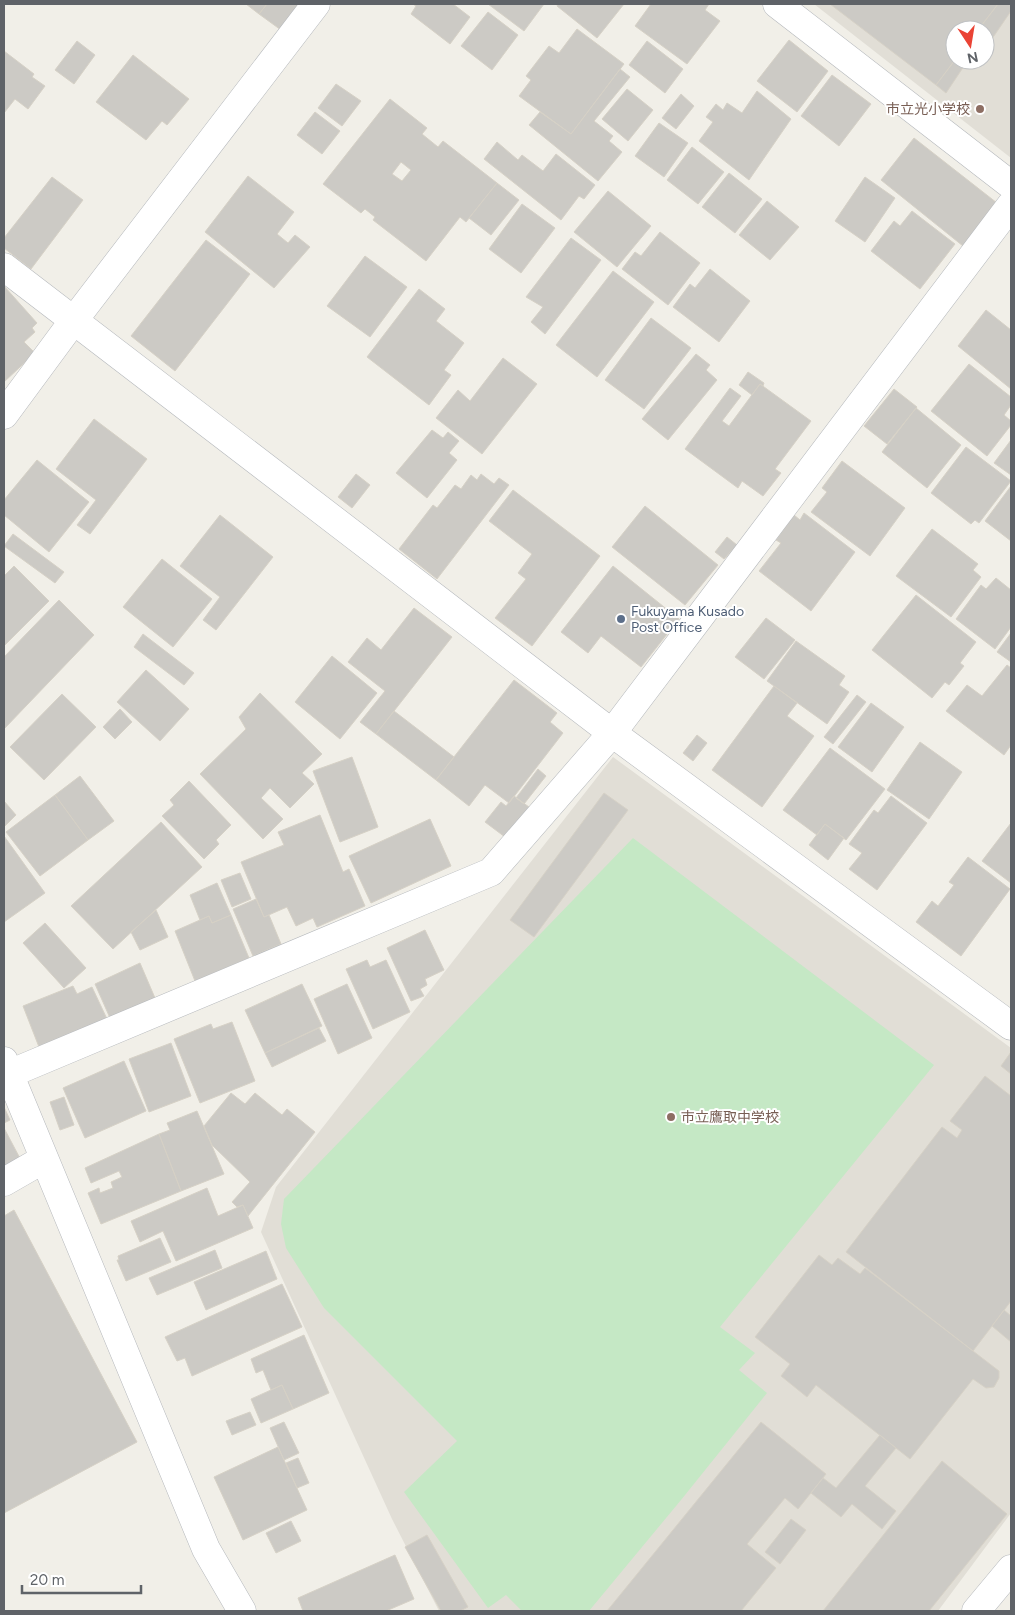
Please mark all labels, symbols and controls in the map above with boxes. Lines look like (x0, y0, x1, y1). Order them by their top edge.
north arrow (945, 20, 995, 70)
text: N (966, 48, 980, 67)
place label: 市立光小学校 (886, 101, 970, 118)
marker: 市立光小学校 (974, 103, 986, 115)
place label: Fukuyama Kusado Post Office (631, 603, 744, 636)
marker: Fukuyama Kusado Post Office (615, 613, 627, 625)
place label: 市立鷹取中学校 (681, 1109, 779, 1126)
marker: 市立鷹取中学校 (665, 1111, 677, 1123)
scale bar (22, 1562, 141, 1594)
text: 20 m (30, 1571, 64, 1589)

